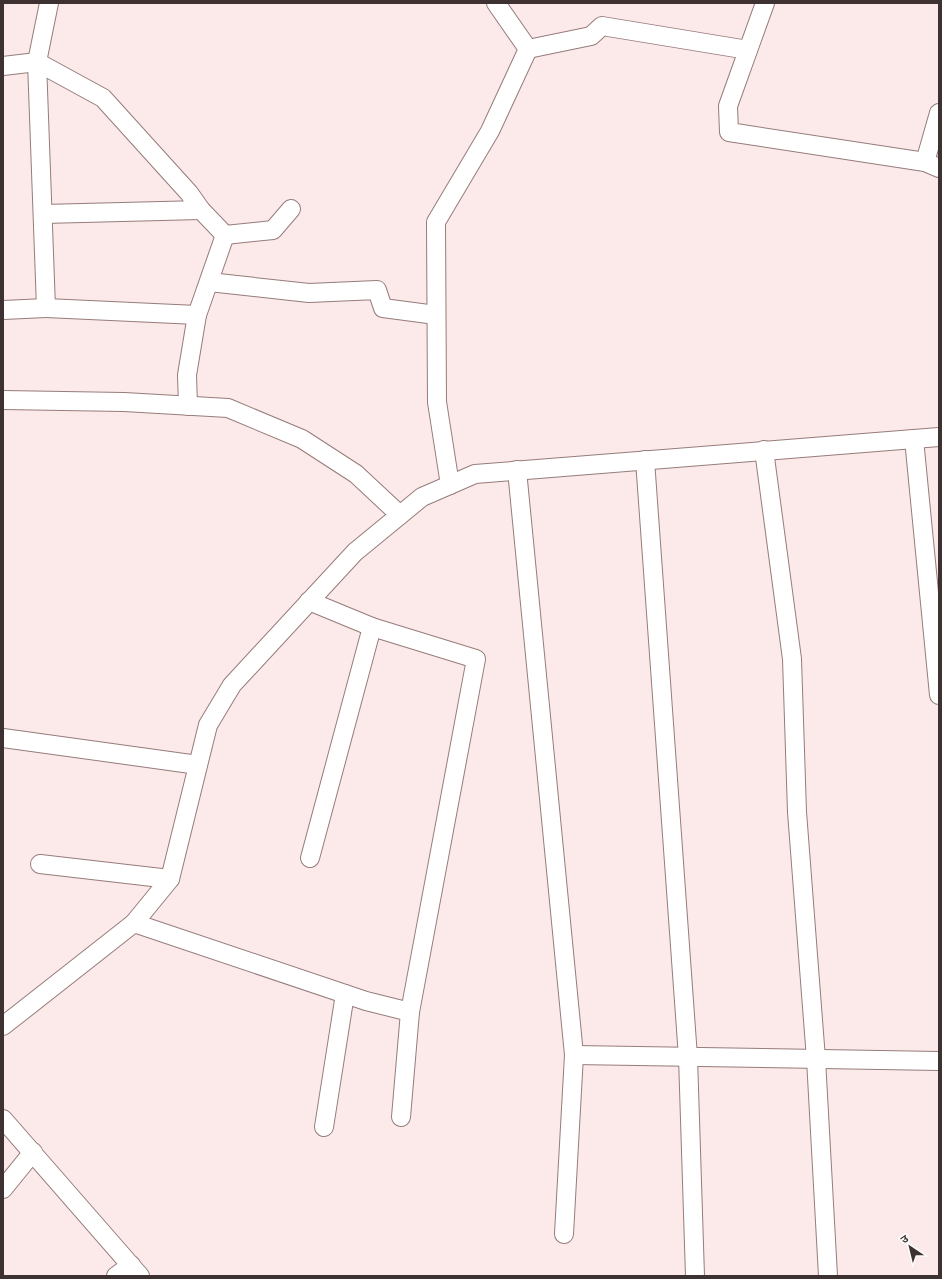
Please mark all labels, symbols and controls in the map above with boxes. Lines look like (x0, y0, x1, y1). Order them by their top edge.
north arrow (890, 1227, 930, 1267)
text: उ (898, 1232, 911, 1246)

